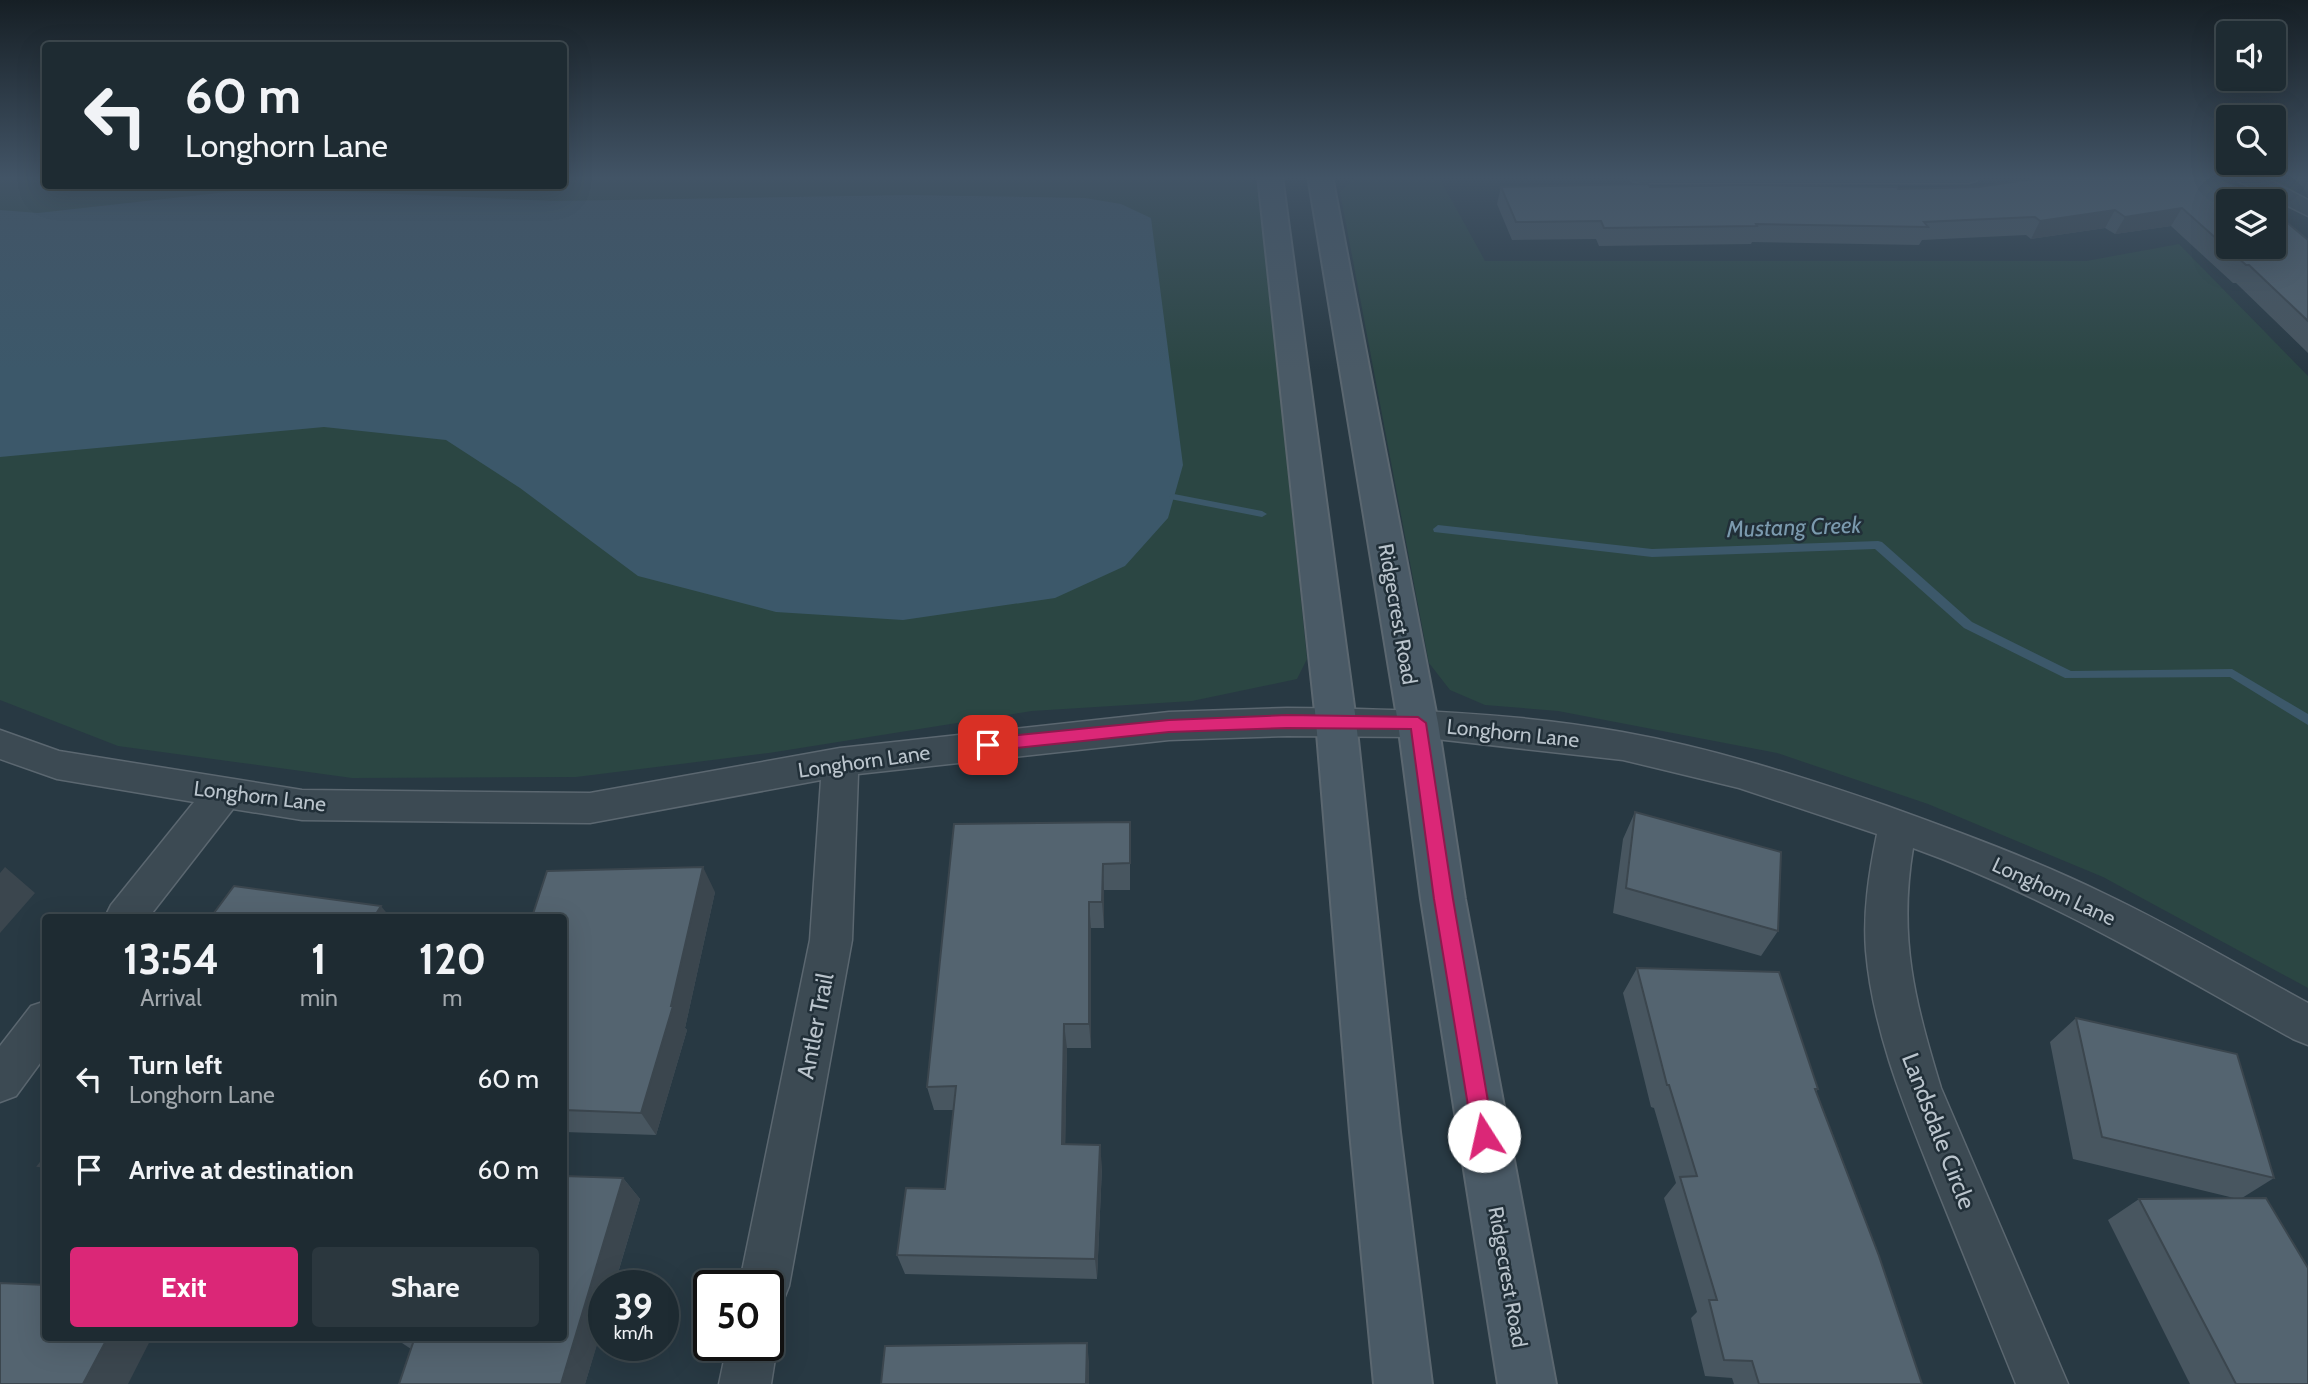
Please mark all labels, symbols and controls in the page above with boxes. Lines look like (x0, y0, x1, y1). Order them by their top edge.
map controls (2216, 21, 2286, 259)
button: sound (2216, 21, 2286, 91)
text: 60 m (185, 66, 301, 125)
icon: left (70, 70, 161, 161)
button: search (2216, 105, 2286, 175)
text: Longhorn Lane (185, 126, 388, 165)
button: layers (2216, 189, 2286, 259)
water label: Mustang Creek (1725, 511, 1863, 543)
street label: Ridgecrest Road (1373, 542, 1423, 686)
street label: Longhorn Lane (1445, 714, 1581, 752)
pin (958, 715, 1018, 775)
icon: arrive (969, 726, 1007, 764)
street label: Longhorn Lane (796, 739, 932, 783)
street label: Longhorn Lane (192, 775, 328, 817)
street label: Longhorn Lane (1988, 852, 2120, 931)
text: 13:54 (123, 933, 219, 985)
text: 1 (311, 933, 327, 985)
text: 120 (419, 933, 486, 985)
street label: Antler Trail (791, 970, 840, 1081)
text: Arrival (140, 984, 202, 1012)
text: min (300, 984, 338, 1012)
text: m (442, 984, 462, 1012)
text: Turn left (129, 1049, 222, 1081)
street label: Landsdale Circle (1896, 1049, 1982, 1213)
icon: left (70, 1060, 108, 1098)
text: 60 m (477, 1063, 539, 1095)
text: Longhorn Lane (129, 1081, 275, 1109)
position arrow (1447, 1099, 1521, 1173)
icon: arrive (70, 1151, 108, 1189)
text: Arrive at destination (129, 1154, 354, 1186)
text: 60 m (477, 1154, 539, 1186)
street label: Ridgecrest Road (1483, 1205, 1533, 1349)
button: Exit (70, 1247, 298, 1327)
button: Share (312, 1247, 539, 1327)
speed limit sign: 50 (693, 1270, 784, 1361)
text: 39 (614, 1285, 653, 1328)
text: km/h (614, 1322, 653, 1344)

